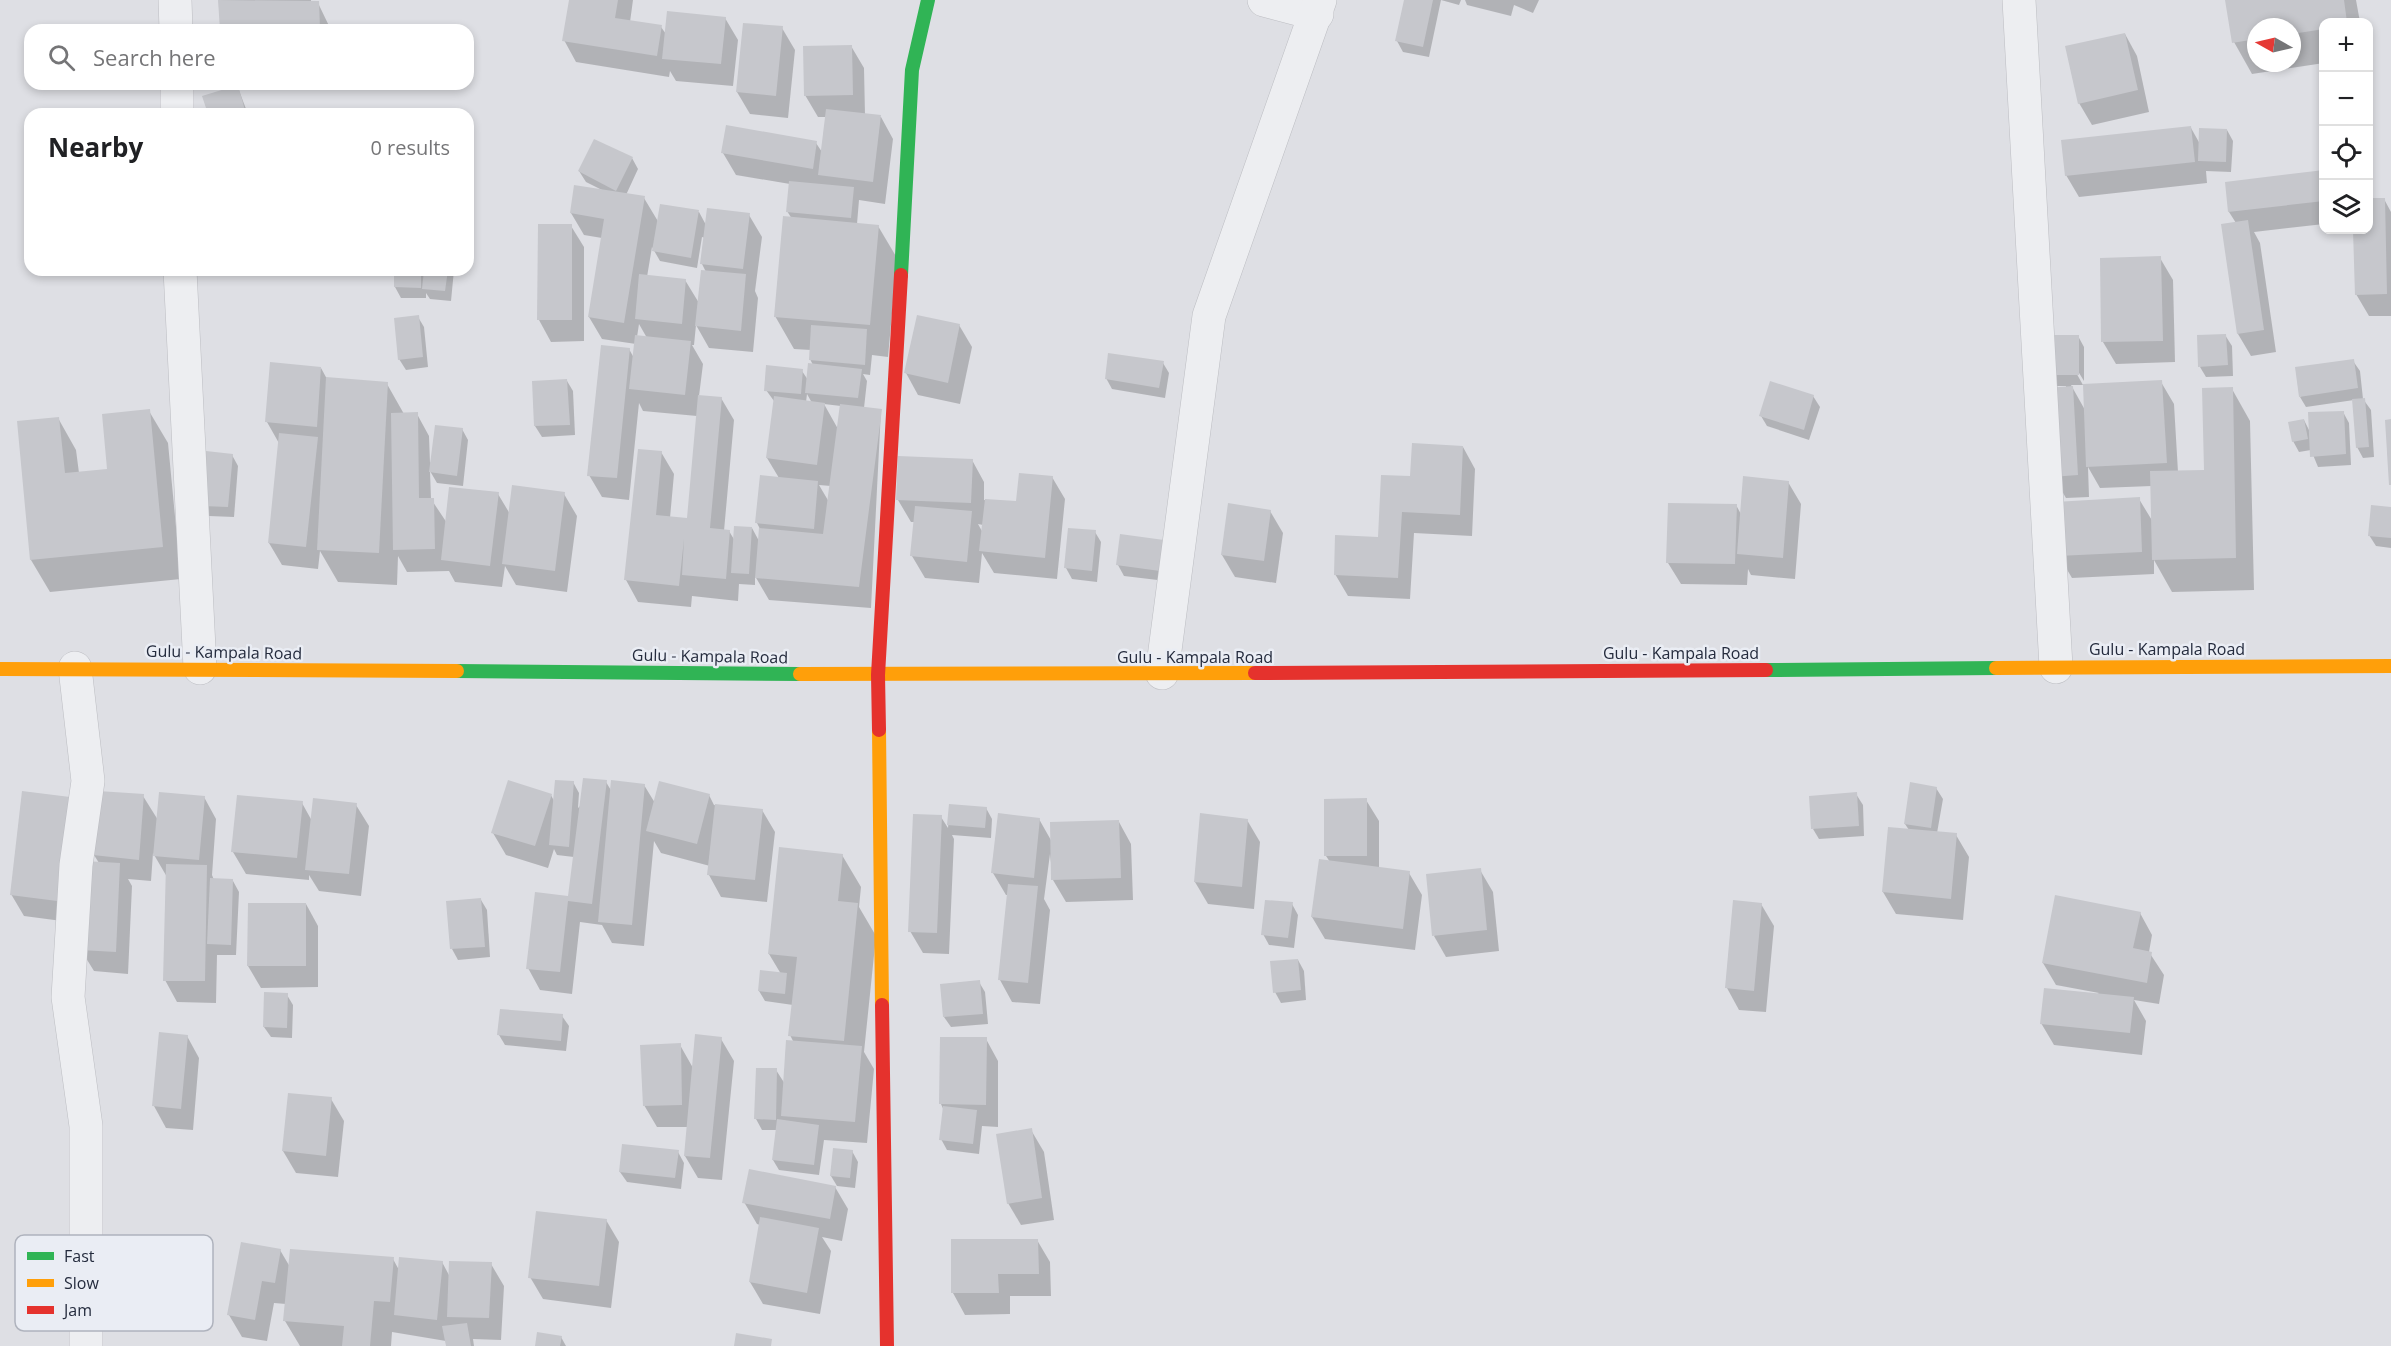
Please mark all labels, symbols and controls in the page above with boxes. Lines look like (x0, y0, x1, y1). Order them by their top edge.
north arrow (2247, 18, 2301, 72)
map controls (2319, 18, 2373, 234)
button: + (2319, 18, 2373, 72)
search box (24, 24, 474, 90)
icon: search (45, 41, 78, 74)
text: Search here (93, 42, 216, 72)
button: − (2319, 72, 2373, 126)
button: locate (2319, 126, 2373, 180)
text: Nearby (48, 129, 143, 165)
text: 0 results (370, 134, 450, 161)
button: layers (2319, 180, 2373, 234)
street label: Gulu - Kampala Road (2089, 638, 2245, 660)
street label: Gulu - Kampala Road (146, 640, 302, 664)
street label: Gulu - Kampala Road (1603, 642, 1759, 664)
street label: Gulu - Kampala Road (632, 644, 788, 668)
street label: Gulu - Kampala Road (1117, 646, 1273, 668)
legend (15, 1235, 213, 1331)
text: Fast (64, 1245, 95, 1267)
text: Slow (64, 1272, 99, 1294)
text: Jam (62, 1299, 92, 1321)

